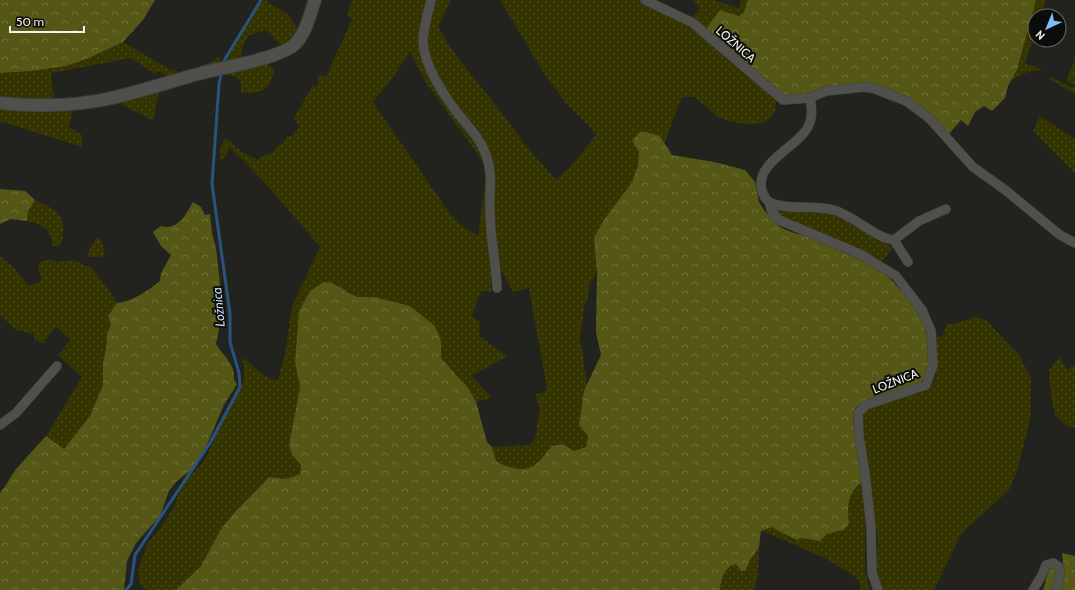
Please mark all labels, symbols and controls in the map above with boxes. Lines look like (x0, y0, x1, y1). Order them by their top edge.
scale bar (10, 8, 84, 34)
north arrow (1027, 8, 1067, 48)
text: 50 m (16, 14, 44, 29)
street label: LOŽNICA (713, 23, 759, 66)
text: N (1032, 27, 1048, 43)
water label: Ložnica (208, 286, 228, 328)
street label: LOŽNICA (870, 365, 920, 397)

